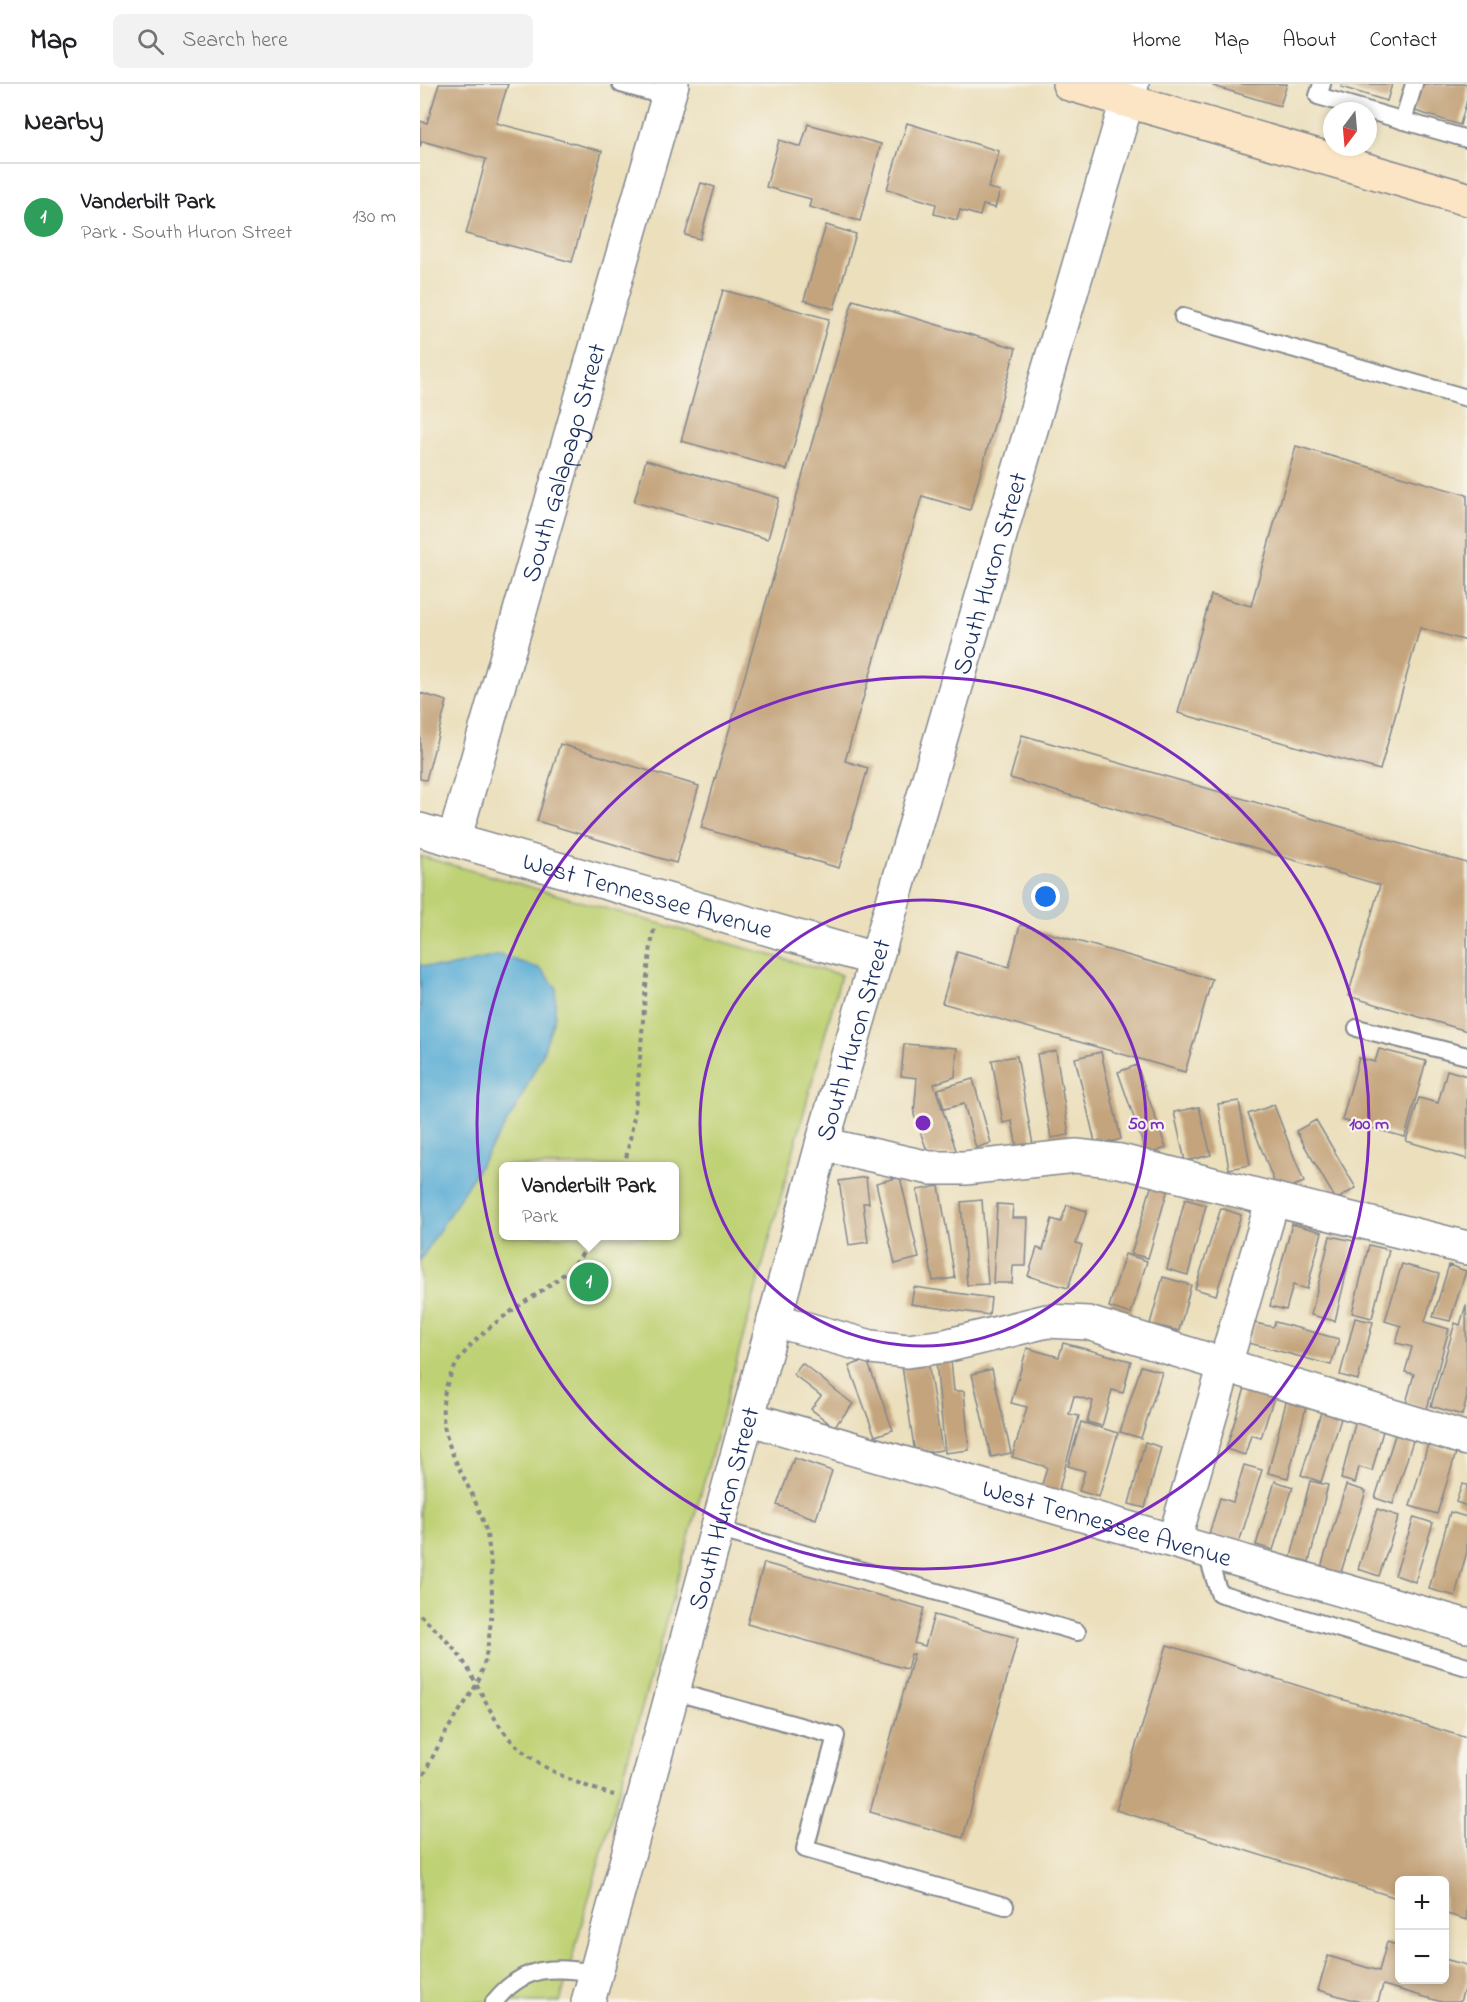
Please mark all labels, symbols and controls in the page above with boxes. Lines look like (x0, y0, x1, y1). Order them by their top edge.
search box (113, 14, 533, 68)
text: Map (30, 21, 77, 62)
icon: search (134, 25, 167, 58)
text: Search here (182, 25, 288, 57)
text: Home (1132, 26, 1181, 56)
text: Map (1214, 26, 1249, 56)
text: About (1282, 26, 1336, 56)
text: Contact (1369, 26, 1437, 56)
north arrow (1323, 102, 1377, 156)
text: Nearby (24, 104, 103, 142)
text: Vanderbilt Park (81, 187, 215, 219)
text: 1 (40, 203, 47, 232)
text: 130 m (352, 203, 396, 232)
text: Park · South Huron Street (81, 219, 292, 248)
street label: South Galapago Street (513, 339, 618, 587)
street label: South Huron Street (944, 468, 1039, 680)
street label: West Tennessee Avenue (518, 844, 777, 951)
your location (1031, 882, 1060, 911)
street label: South Huron Street (808, 935, 903, 1146)
text: 50 m (1128, 1112, 1164, 1138)
text: 100 m (1349, 1112, 1389, 1138)
centre of rings (913, 1113, 933, 1133)
popup (499, 1162, 679, 1240)
text: Vanderbilt Park (522, 1171, 656, 1203)
text: Park (522, 1203, 558, 1232)
pin: 1 (570, 1260, 608, 1304)
street label: South Huron Street (680, 1403, 772, 1615)
street label: West Tennessee Avenue (977, 1471, 1236, 1579)
map controls (1395, 1876, 1449, 1984)
button: + (1395, 1876, 1449, 1930)
button: − (1395, 1930, 1449, 1984)

